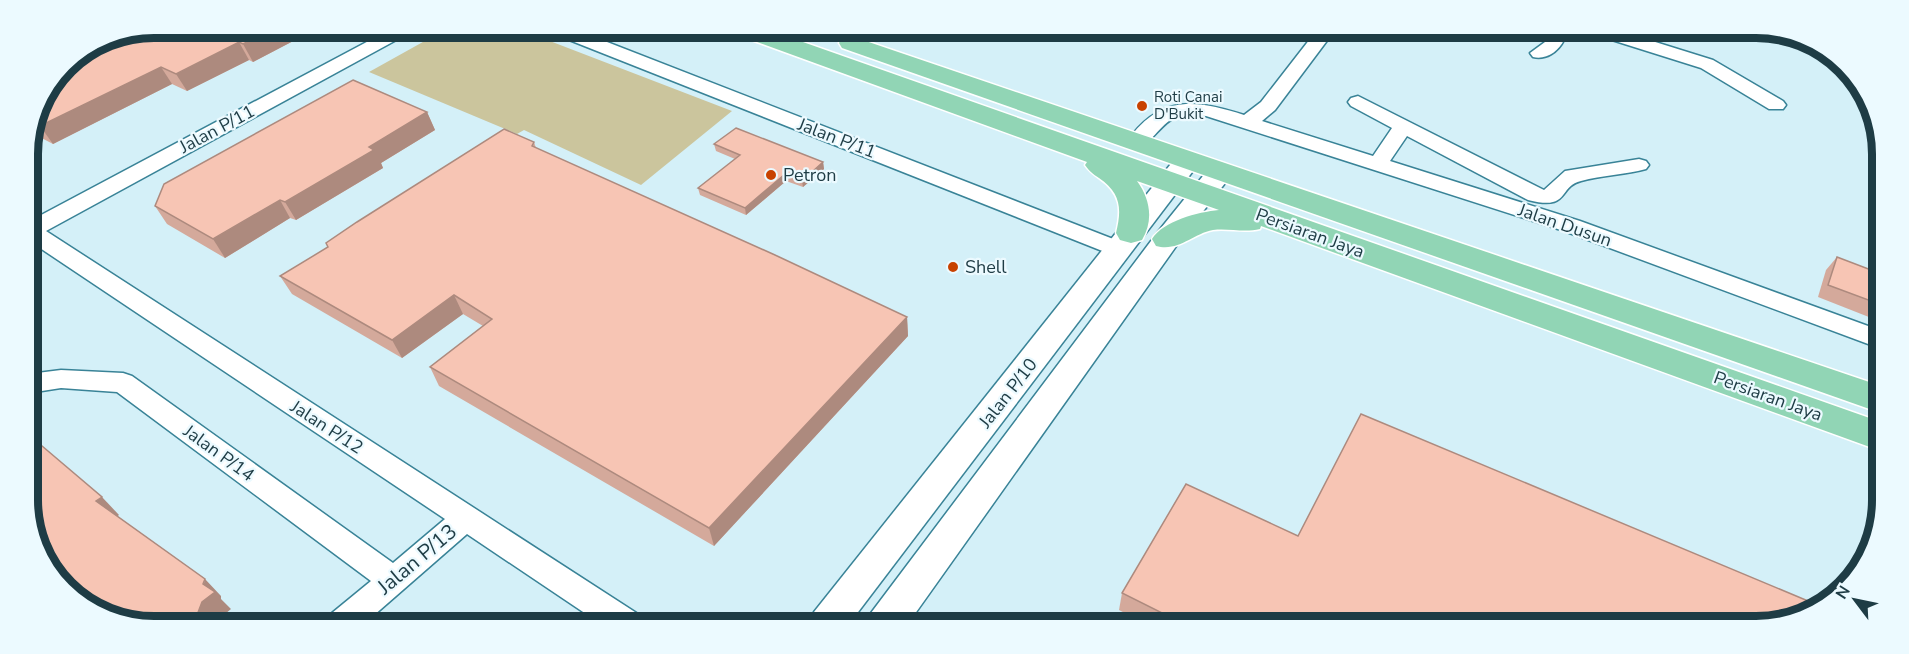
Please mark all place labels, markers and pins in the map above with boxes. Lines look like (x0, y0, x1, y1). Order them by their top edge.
place label: Roti Canai D'Bukit (1154, 87, 1222, 124)
marker: Roti Canai D'Bukit (1135, 99, 1149, 113)
place label: Petron (783, 163, 836, 187)
marker: Petron (764, 168, 778, 182)
place label: Shell (965, 255, 1007, 279)
marker: Shell (946, 260, 960, 274)

